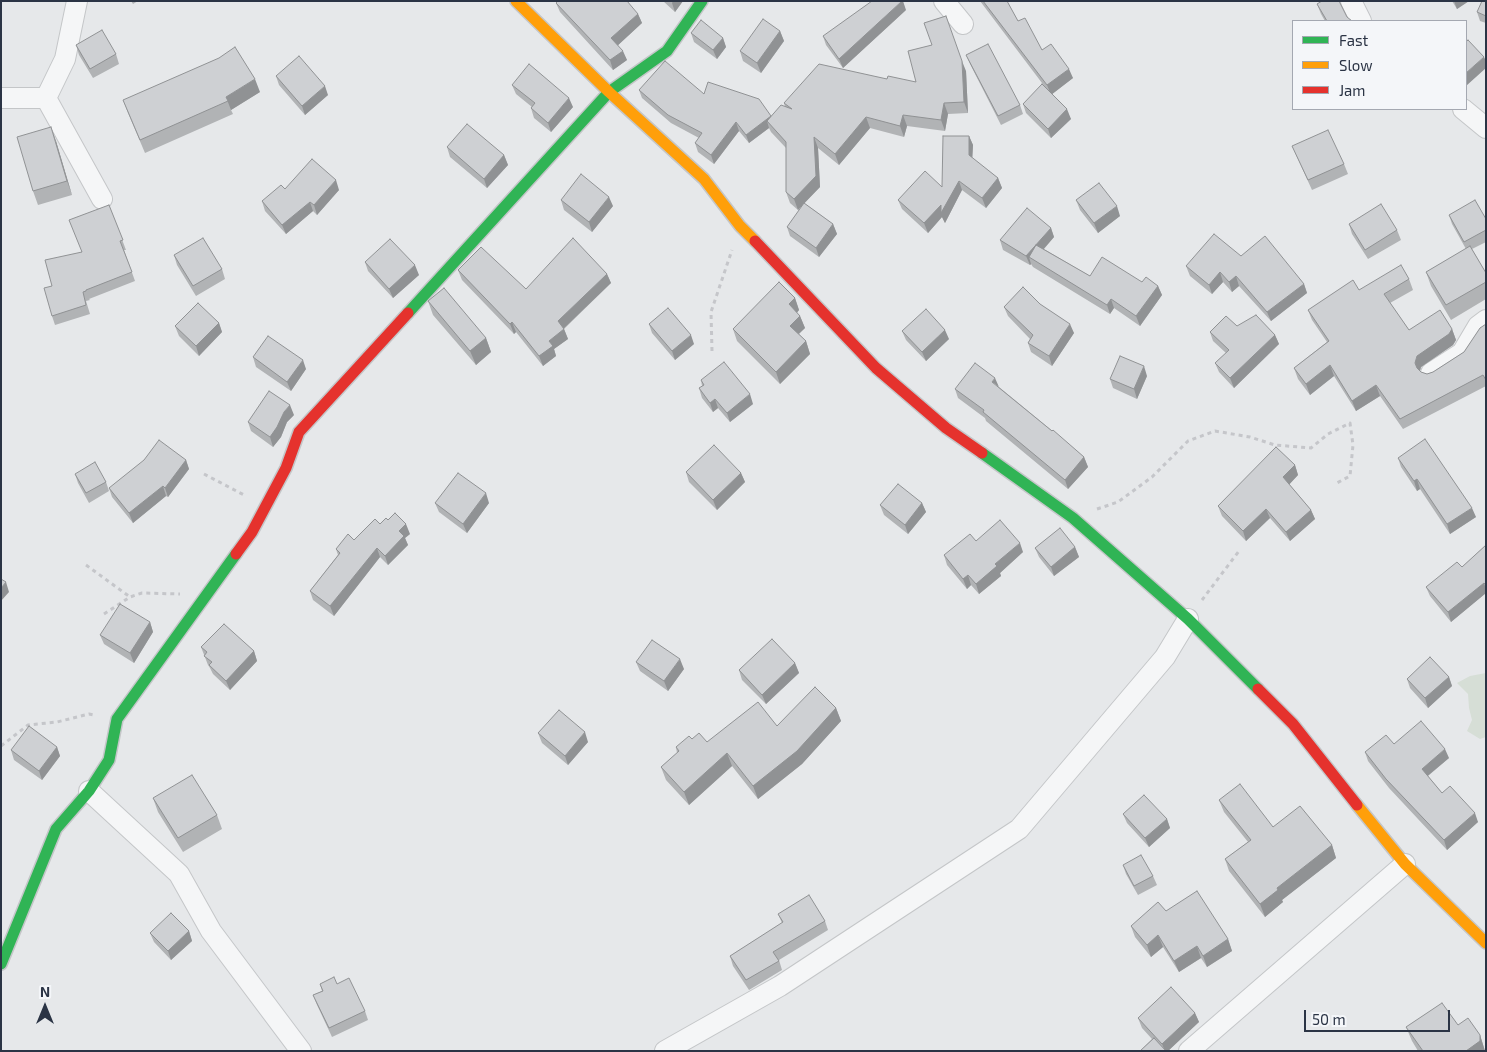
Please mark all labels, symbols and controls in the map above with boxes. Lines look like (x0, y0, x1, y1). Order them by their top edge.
legend (1292, 20, 1467, 110)
text: Fast (1339, 31, 1368, 49)
text: Slow (1339, 56, 1373, 74)
text: Jam (1339, 81, 1365, 99)
north arrow (20, 982, 70, 1032)
text: N (40, 983, 50, 1000)
scale bar (1307, 1000, 1453, 1032)
text: 50 m (1312, 1010, 1346, 1028)

